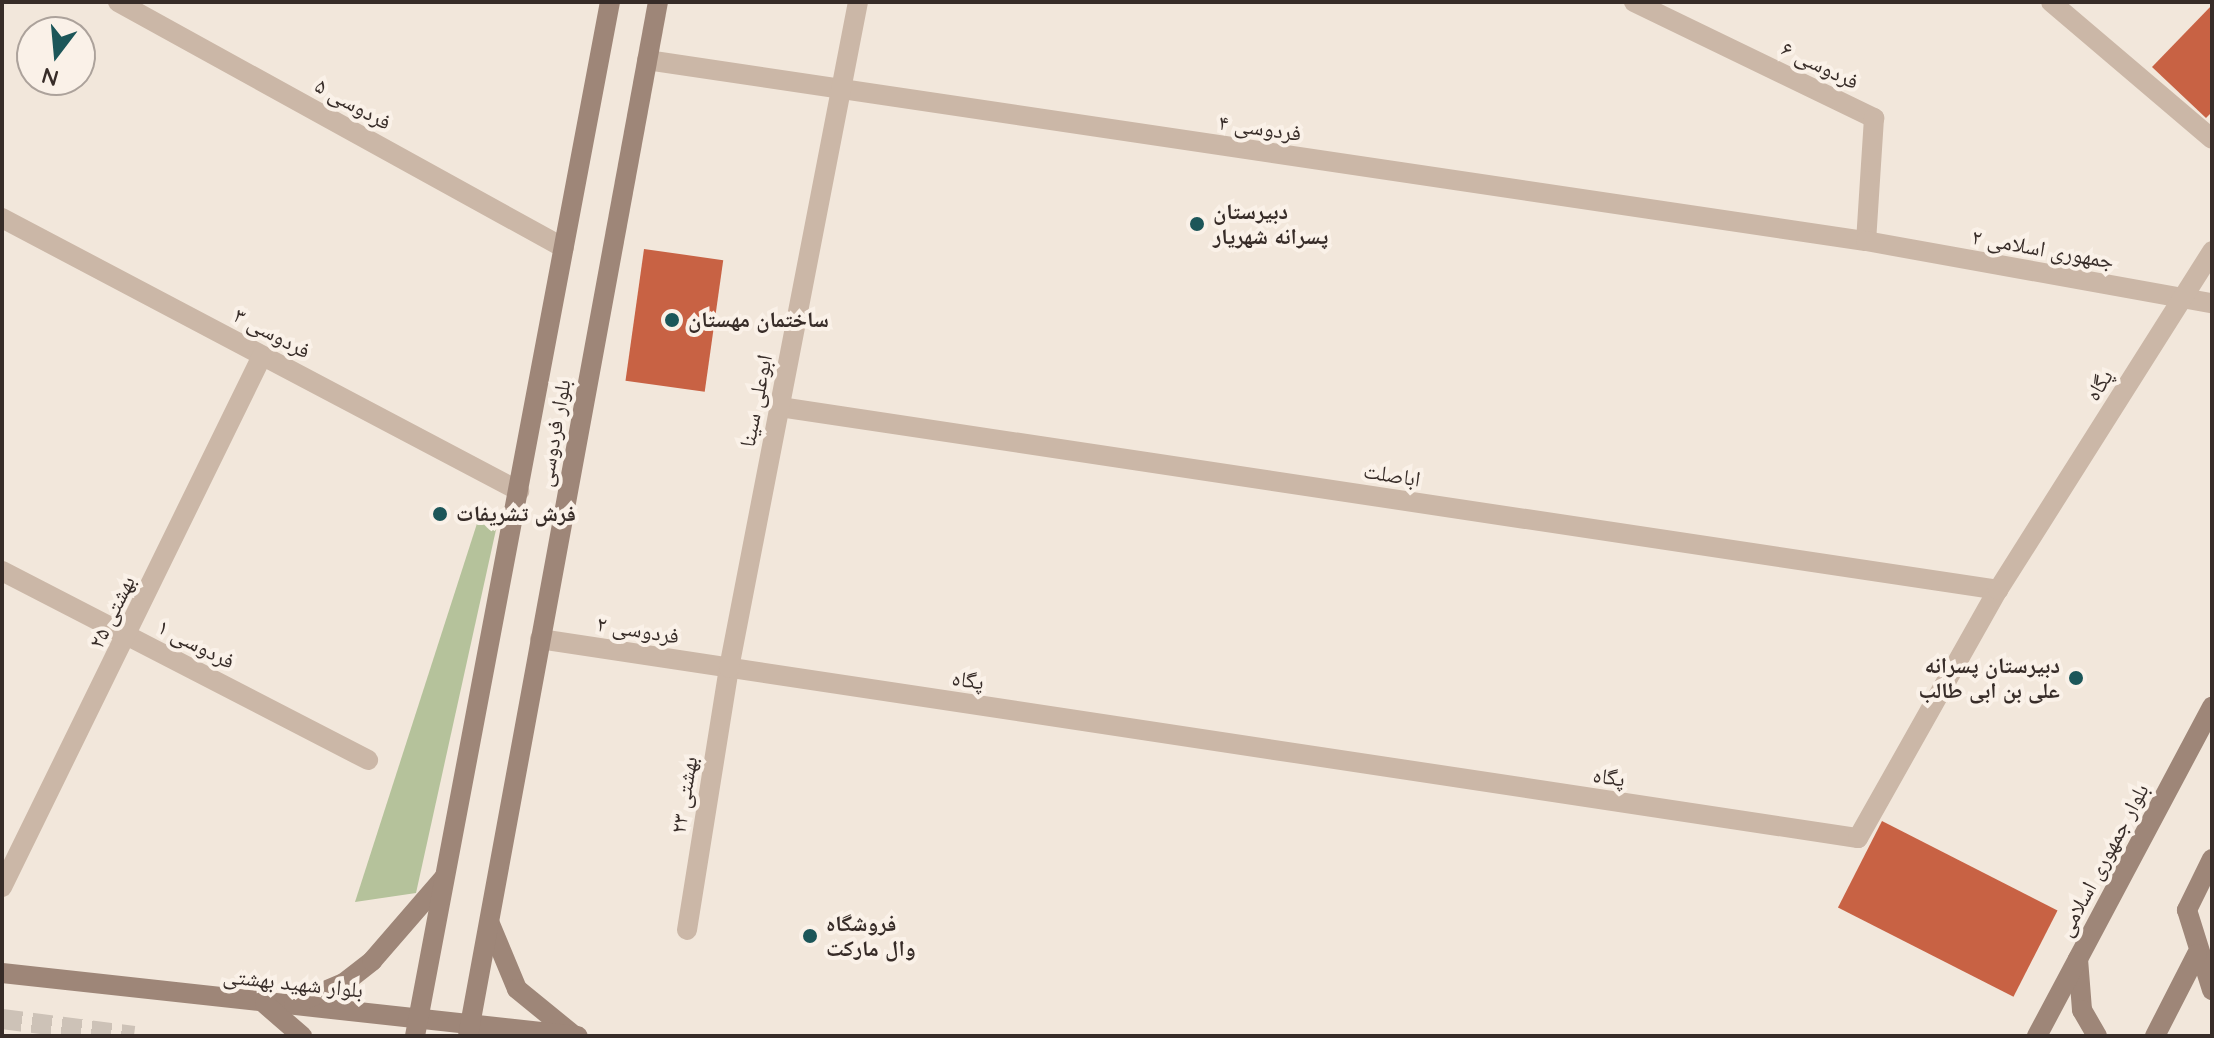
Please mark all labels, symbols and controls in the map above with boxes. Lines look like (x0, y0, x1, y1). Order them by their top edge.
north arrow (16, 16, 96, 96)
street label: فردوسی ۶ (1777, 35, 1863, 95)
text: N (38, 61, 62, 93)
street label: فردوسی ۵ (310, 72, 396, 136)
street label: فردوسی ۴ (1217, 109, 1303, 147)
place label: دبیرستان پسرانه شهریار (1213, 198, 1328, 250)
marker: دبیرستان پسرانه شهریار (1188, 215, 1206, 233)
street label: جمهوری اسلامی ۲ (1970, 223, 2116, 275)
street label: فردوسی ۳ (229, 302, 315, 364)
place label: ساختمان مهستان (688, 307, 829, 333)
marker: ساختمان مهستان (663, 311, 681, 329)
street label: ابوعلی سینا (734, 353, 778, 449)
street label: پگاه (2079, 364, 2119, 406)
street label: بلوار فردوسی (532, 377, 576, 489)
street label: اباصلت (1362, 457, 1422, 493)
place label: فرش تشریفات (456, 501, 576, 527)
marker: فرش تشریفات (431, 505, 449, 523)
street label: بهشتی ۲۵ (83, 571, 141, 653)
street label: فردوسی ۲ (595, 610, 681, 650)
street label: فردوسی ۱ (153, 613, 239, 675)
place label: دبیرستان پسرانه علی بن ابی طالب (1919, 652, 2060, 704)
street label: پگاه (950, 664, 986, 696)
marker: دبیرستان پسرانه علی بن ابی طالب (2067, 669, 2085, 687)
street label: بهشتی ۲۳ (665, 755, 703, 835)
street label: پگاه (1591, 761, 1627, 793)
street label: بلوار جمهوری اسلامی (2052, 779, 2154, 941)
place label: فروشگاه وال مارکت (826, 910, 916, 962)
marker: فروشگاه وال مارکت (801, 927, 819, 945)
street label: بلوار شهید بهشتی (222, 963, 364, 1003)

